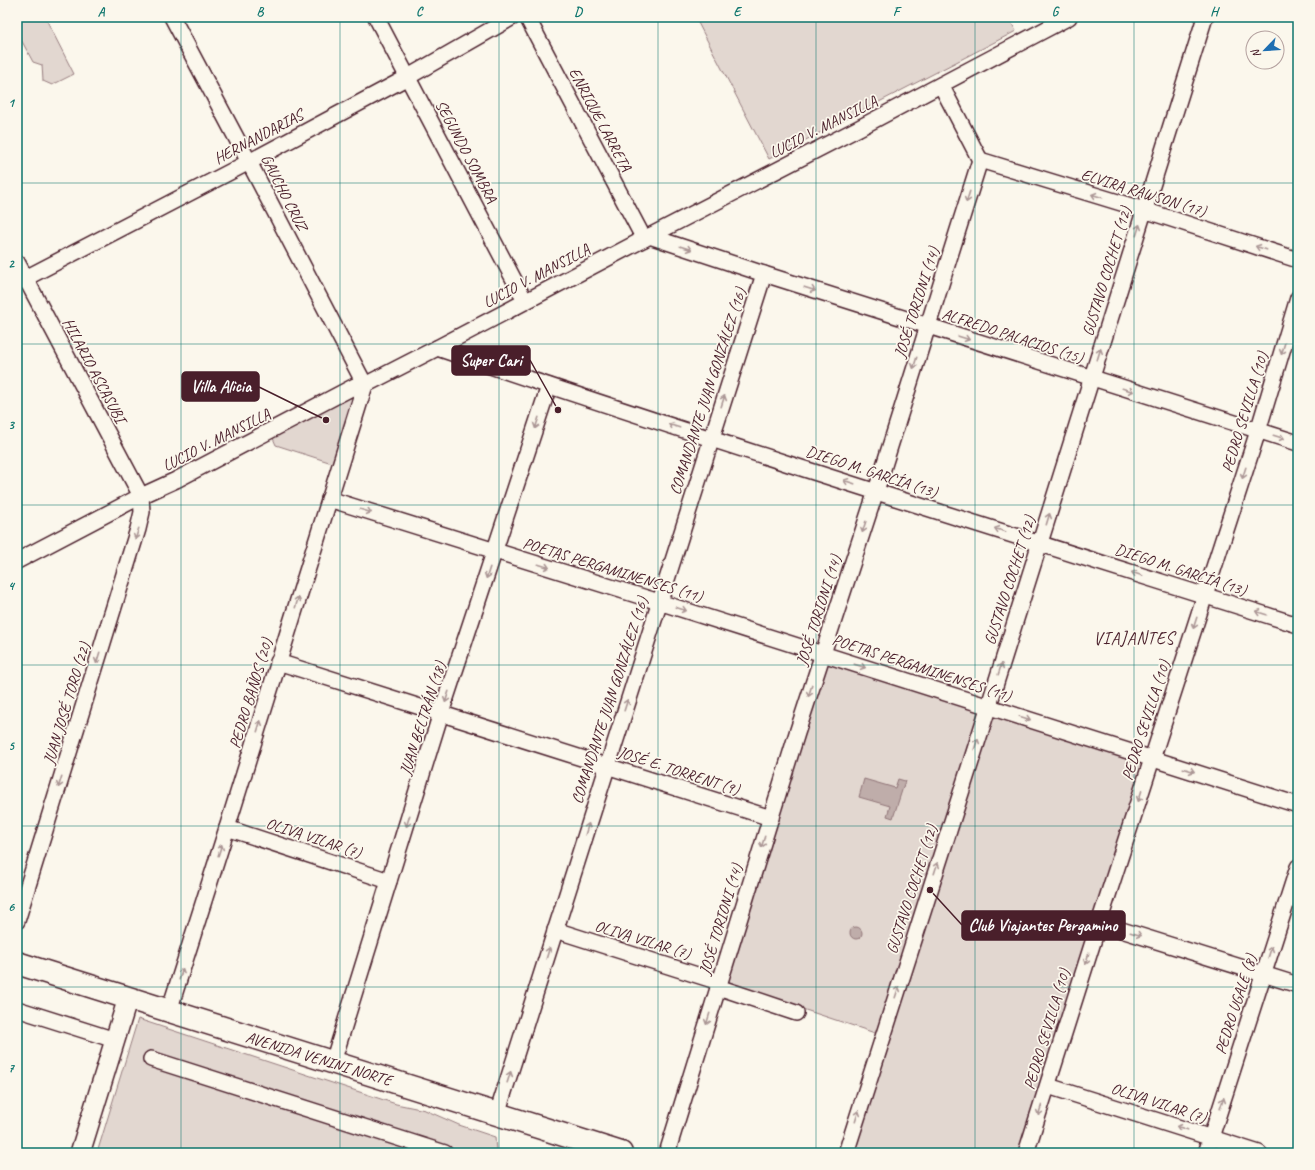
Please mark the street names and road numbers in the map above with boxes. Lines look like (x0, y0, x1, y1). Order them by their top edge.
street label: ENRIQUE LARRETA (564, 64, 636, 176)
street label: LUCIO V. MANSILLA (766, 91, 881, 163)
street label: SEGUNDO SOMBRA (431, 97, 502, 207)
street label: HERNANDARIAS (210, 104, 309, 169)
street label: GAUCHO CRUZ (256, 151, 313, 236)
street label: ELVIRA RAWSON (17) (1079, 164, 1209, 222)
street label: GUSTAVO COCHET (12) (1078, 204, 1136, 338)
street label: LUCIO V. MANSILLA (480, 239, 594, 312)
street label: JOSÉ TORIONI (14) (889, 244, 944, 361)
street label: COMANDANTE JUAN GONZÁLEZ (16) (665, 285, 751, 497)
street label: ALFREDO PALACIOS (15) (940, 304, 1086, 368)
street label: HILARIO ASCASUBI (58, 314, 132, 430)
street label: PEDRO SEVILLA (10) (1217, 349, 1273, 475)
street label: LUCIO V. MANSILLA (159, 404, 274, 476)
street label: DIEGO M. GARCÍA (13) (804, 441, 941, 503)
street label: GUSTAVO COCHET (12) (980, 513, 1040, 647)
street label: POETAS PERGAMINENSES (11) (520, 533, 706, 607)
street label: DIEGO M. GARCÍA (13) (1113, 539, 1250, 601)
street label: JOSÉ TORIONI (14) (791, 552, 846, 669)
street label: COMANDANTE JUAN GONZÁLEZ (16) (567, 594, 653, 806)
street label: POETAS PERGAMINENSES (11) (830, 630, 1014, 707)
street label: PEDRO BAÑOS (20) (225, 635, 277, 751)
street label: JUAN JOSÉ TORO (22) (39, 639, 95, 768)
street label: PEDRO SEVILLA (10) (1117, 657, 1175, 783)
street label: JUAN BELTRÁN (18) (395, 659, 451, 778)
street label: JOSÉ E. TORRENT (9) (615, 742, 743, 800)
street label: OLIVA VILAR (7) (263, 813, 365, 863)
street label: GUSTAVO COCHET (12) (882, 822, 942, 956)
street label: JOSÉ TORIONI (14) (694, 861, 748, 978)
street label: OLIVA VILAR (7) (592, 916, 694, 964)
street label: PEDRO UGALE (8) (1210, 951, 1262, 1057)
street label: PEDRO SEVILLA (10) (1019, 966, 1075, 1092)
street label: AVENIDA VENINI NORTE (243, 1027, 396, 1091)
street label: OLIVA VILAR (7) (1108, 1078, 1210, 1128)

